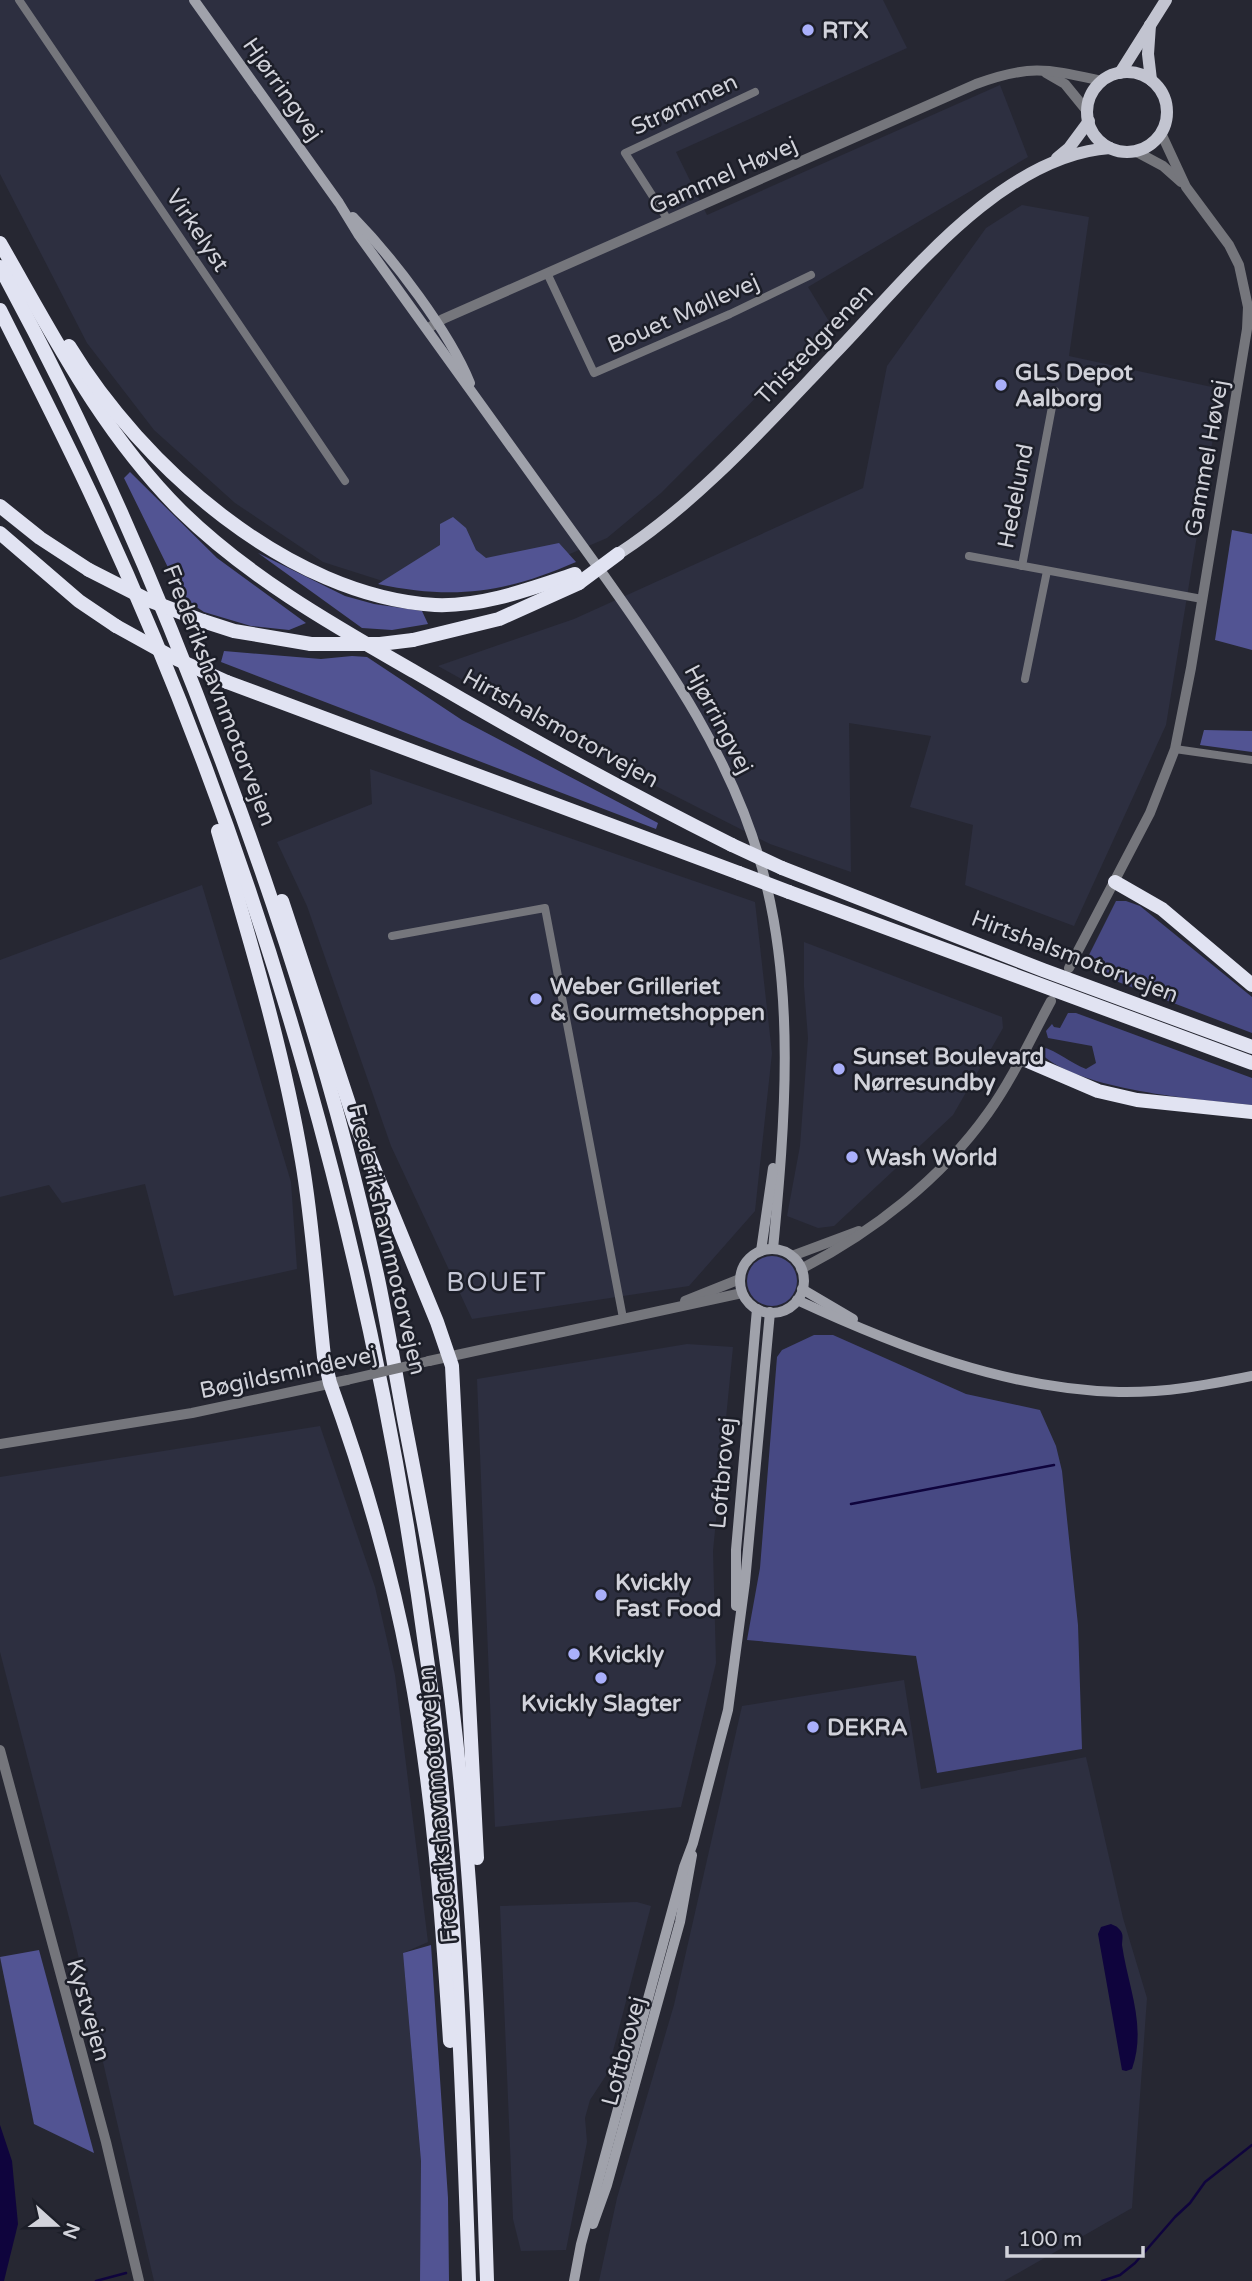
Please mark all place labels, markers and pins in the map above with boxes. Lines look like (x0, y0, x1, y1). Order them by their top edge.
place label: RTX (822, 17, 869, 45)
marker: RTX (800, 22, 816, 38)
place label: GLS Depot Aalborg (1015, 359, 1133, 413)
marker: GLS Depot Aalborg (993, 377, 1009, 393)
place label: Weber Grilleriet & Gourmetshoppen (550, 973, 765, 1027)
marker: Weber Grilleriet & Gourmetshoppen (528, 991, 544, 1007)
place label: Sunset Boulevard Nørresundby (853, 1043, 1044, 1097)
marker: Sunset Boulevard Nørresundby (831, 1061, 847, 1077)
place label: Wash World (866, 1144, 998, 1172)
marker: Wash World (844, 1149, 860, 1165)
place label: Kvickly Fast Food (615, 1569, 721, 1623)
marker: Kvickly Fast Food (593, 1587, 609, 1603)
place label: Kvickly (588, 1641, 665, 1669)
marker: Kvickly (566, 1646, 582, 1662)
marker: Kvickly Slagter (593, 1670, 609, 1686)
place label: Kvickly Slagter (521, 1690, 682, 1718)
place label: DEKRA (827, 1714, 908, 1742)
marker: DEKRA (805, 1719, 821, 1735)

